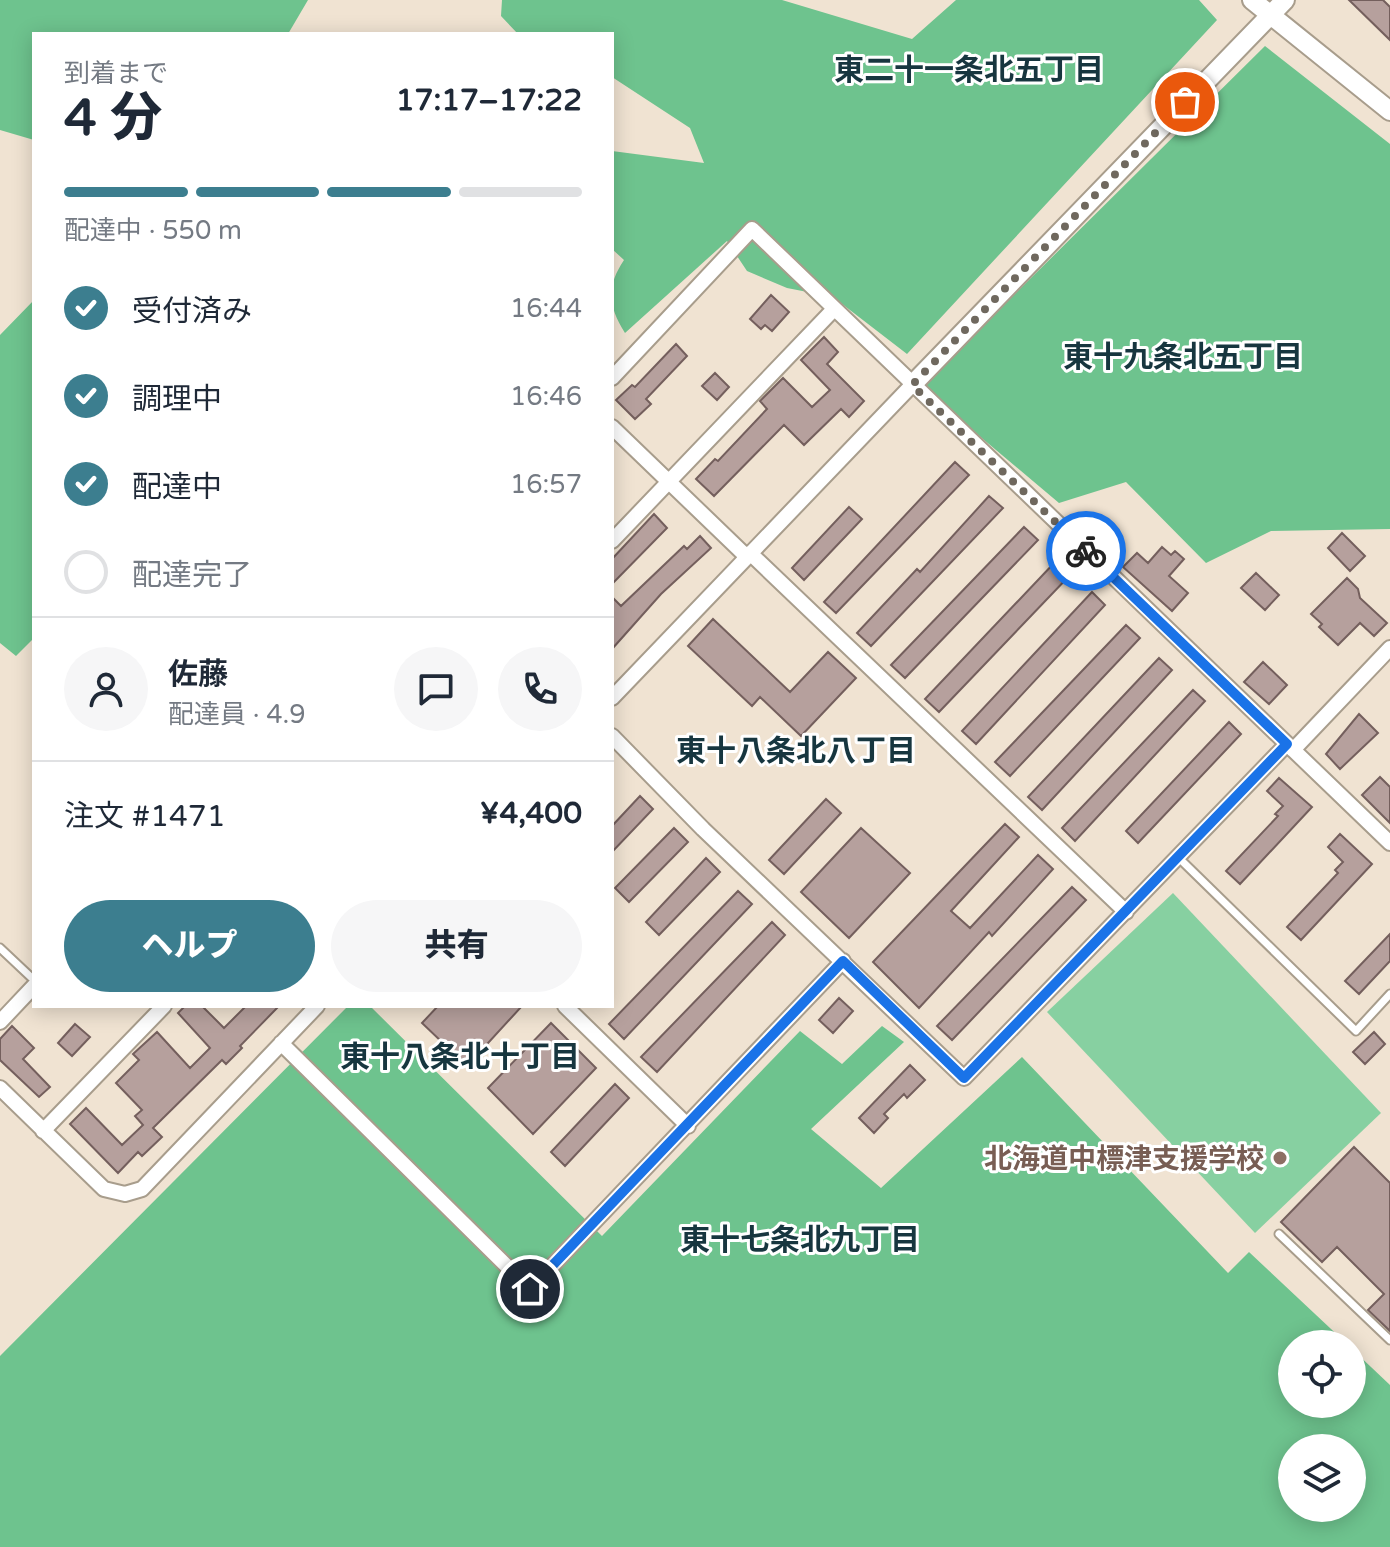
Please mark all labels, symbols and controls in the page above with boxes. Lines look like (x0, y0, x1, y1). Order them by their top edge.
district label: 東二十一条北五丁目 (834, 52, 1104, 89)
text: 到着まで (64, 58, 168, 89)
pin (1151, 68, 1219, 136)
icon: bag (1163, 80, 1207, 124)
text: 17:17–17:22 (396, 82, 582, 119)
text: 4 分 (64, 87, 162, 150)
text: 配達中 · 550 m (64, 215, 242, 246)
icon: check (64, 286, 108, 330)
text: 受付済み (132, 293, 252, 330)
text: 16:44 (510, 293, 582, 324)
district label: 東十九条北五丁目 (1063, 339, 1303, 376)
icon: check (64, 374, 108, 418)
text: 調理中 (132, 381, 222, 418)
text: 16:46 (510, 381, 582, 412)
icon: check (64, 462, 108, 506)
text: 配達中 (132, 469, 222, 506)
text: 16:57 (510, 469, 582, 500)
courier (1046, 511, 1126, 591)
icon: bike (1064, 529, 1108, 573)
text: 配達完了 (132, 557, 252, 594)
button: person (64, 647, 148, 731)
button: chat (394, 647, 478, 731)
button: phone (498, 647, 582, 731)
text: 佐藤 (168, 656, 228, 693)
text: 配達員 · 4.9 (168, 699, 306, 730)
district label: 東十八条北八丁目 (676, 733, 916, 770)
text: ¥4,400 (480, 795, 582, 832)
text: 注文 #1471 (64, 798, 226, 835)
button: ヘルプ (64, 900, 315, 992)
button: 共有 (331, 900, 582, 992)
district label: 東十八条北十丁目 (340, 1039, 580, 1076)
place label: 北海道中標津支援学校 (984, 1142, 1264, 1176)
marker: 北海道中標津支援学校 (1271, 1149, 1289, 1167)
district label: 東十七条北九丁目 (680, 1222, 920, 1259)
pin (496, 1255, 564, 1323)
icon: home (508, 1267, 552, 1311)
map controls (1278, 1330, 1366, 1522)
button: locate (1278, 1330, 1366, 1418)
button: layers (1278, 1434, 1366, 1522)

